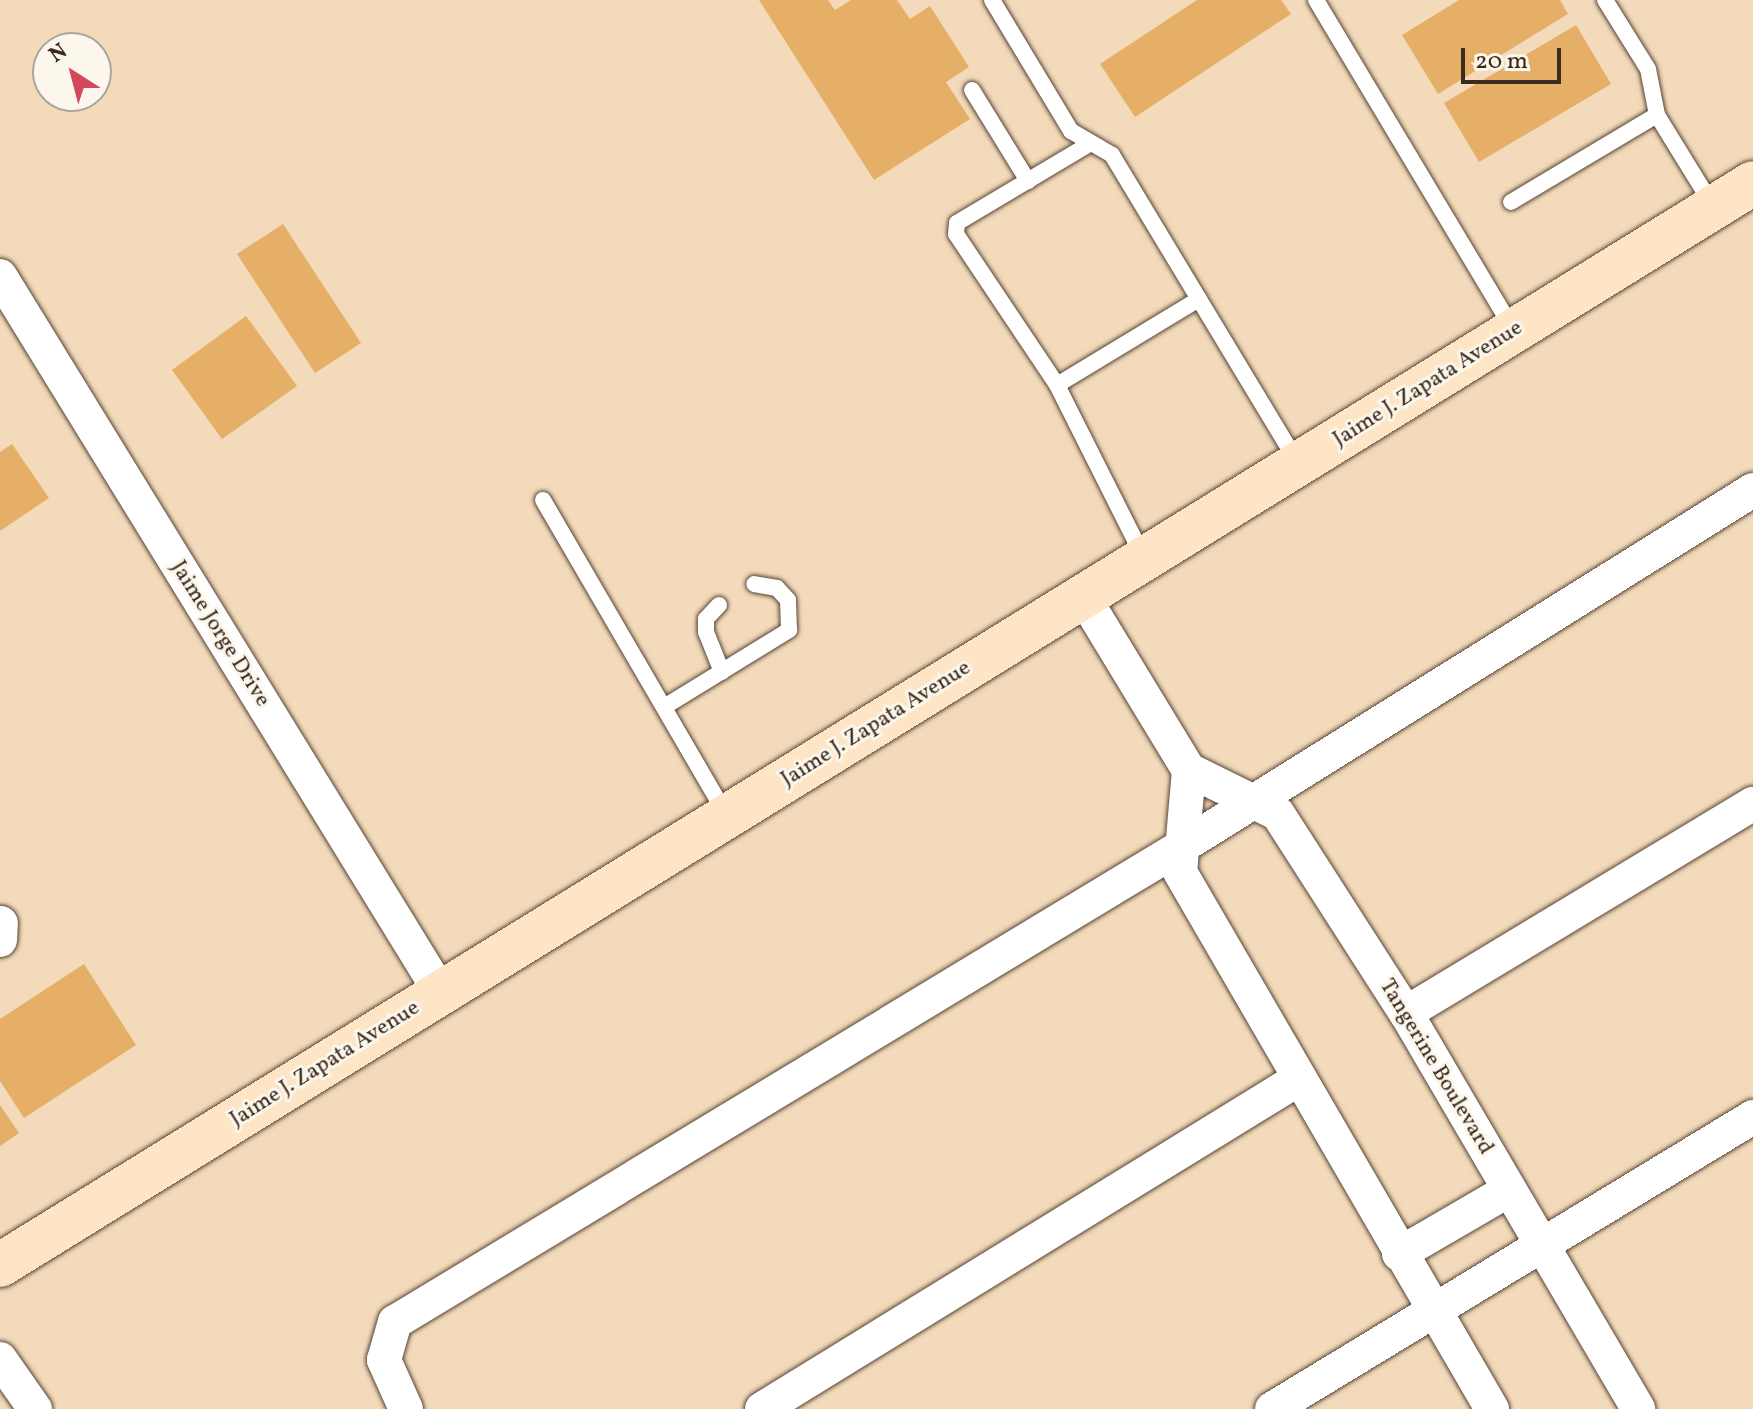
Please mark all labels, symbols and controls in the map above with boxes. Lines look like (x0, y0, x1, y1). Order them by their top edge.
north arrow (32, 32, 112, 112)
scale bar (1465, 32, 1565, 82)
text: N (43, 37, 74, 71)
text: 20 m (1475, 45, 1528, 79)
street label: Jaime J. Zapata Avenue (1328, 315, 1528, 453)
street label: Jaime Jorge Drive (165, 556, 275, 712)
street label: Jaime J. Zapata Avenue (776, 655, 976, 793)
street label: Tangerine Boulevard (1373, 975, 1499, 1159)
street label: Jaime J. Zapata Avenue (225, 995, 425, 1133)

